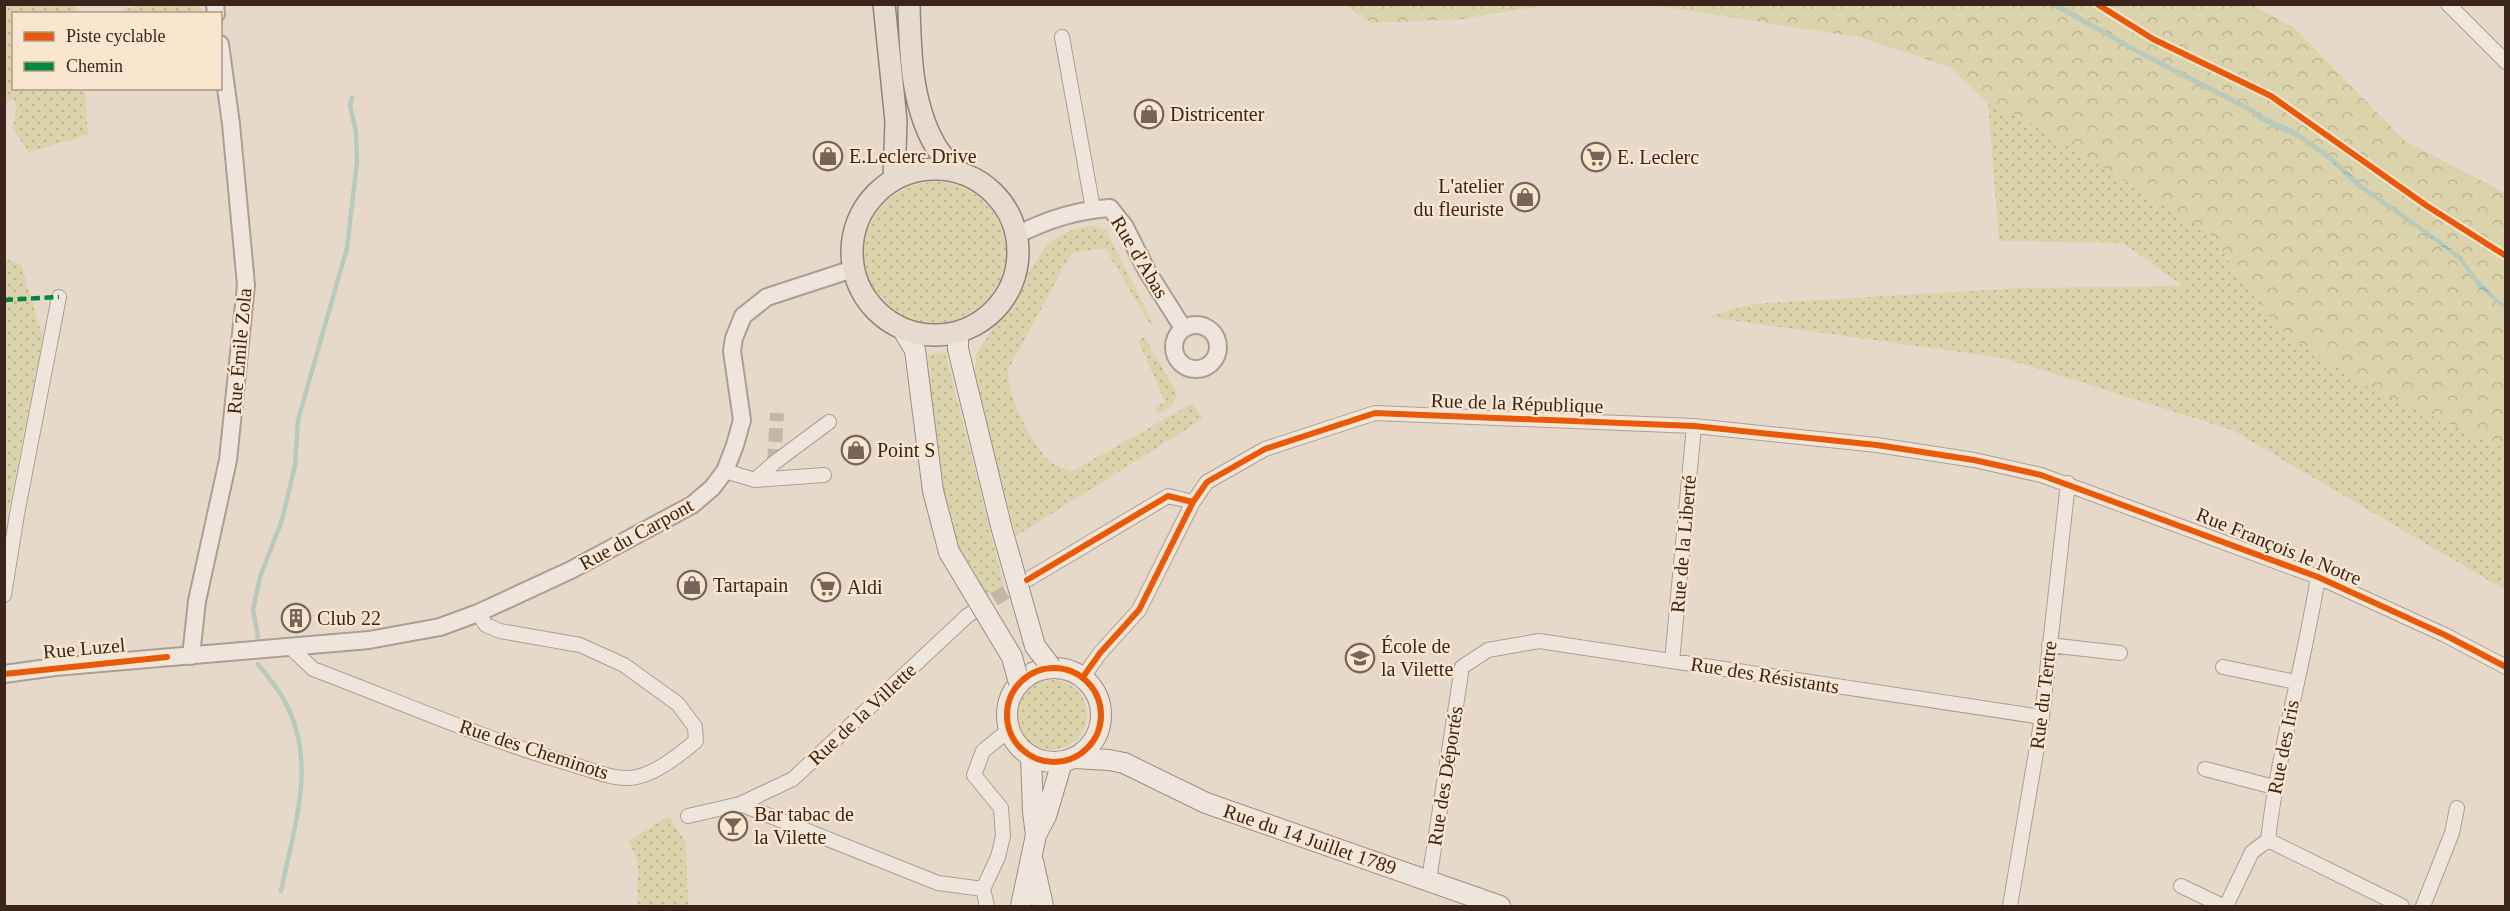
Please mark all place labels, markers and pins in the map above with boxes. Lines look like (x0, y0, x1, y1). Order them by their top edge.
shop icon: Districenter (1133, 98, 1165, 130)
place label: Districenter (1170, 103, 1265, 125)
shop icon: E.Leclerc Drive (812, 140, 844, 172)
supermarket icon: E. Leclerc (1580, 141, 1612, 173)
place label: E.Leclerc Drive (849, 145, 977, 167)
place label: E. Leclerc (1617, 146, 1699, 168)
place label: L'atelier du fleuriste (1413, 175, 1504, 220)
shop icon: L'atelier du fleuriste (1509, 181, 1541, 213)
shop icon: Point S (840, 434, 872, 466)
place label: Point S (877, 439, 935, 461)
shop icon: Tartapain (676, 569, 708, 601)
supermarket icon: Aldi (810, 571, 842, 603)
place label: Tartapain (713, 574, 788, 597)
place label: Aldi (847, 576, 883, 598)
building icon: Club 22 (280, 602, 312, 634)
place label: Club 22 (317, 607, 381, 629)
place label: École de la Vilette (1381, 635, 1453, 680)
school or university icon: École de la Vilette (1344, 642, 1376, 674)
place label: Bar tabac de la Vilette (754, 803, 854, 848)
bar icon: Bar tabac de la Vilette (717, 810, 749, 842)

